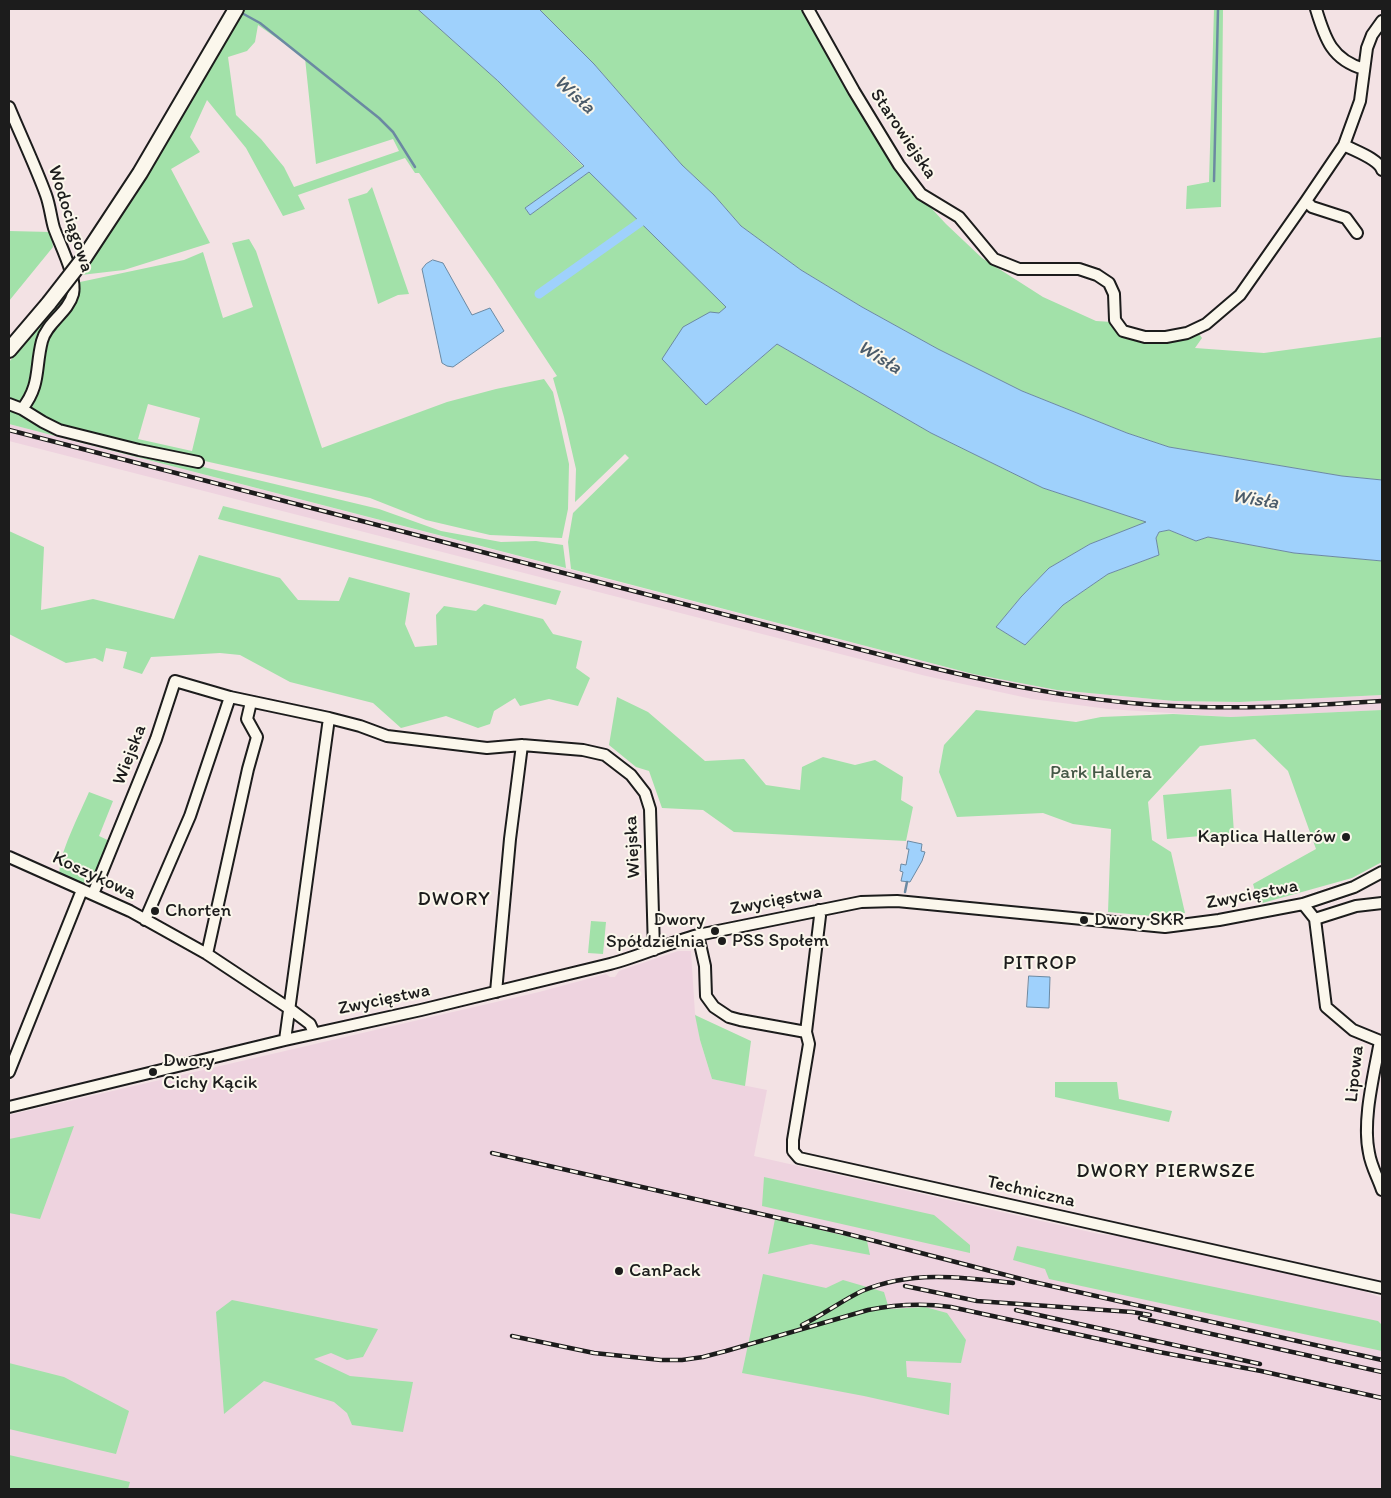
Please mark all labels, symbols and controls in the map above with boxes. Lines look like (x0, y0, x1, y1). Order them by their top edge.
water label: Wisła (549, 70, 599, 120)
street label: Starowiejska (865, 85, 941, 183)
street label: Wodociągowa (42, 163, 98, 275)
water label: Wisła (853, 336, 905, 380)
water label: Wisła (1230, 484, 1280, 516)
street label: Wiejska (108, 722, 152, 788)
park label: Park Hallera (1050, 762, 1152, 784)
street label: Wiejska (620, 815, 646, 879)
place label: Kaplica Hallerów (1198, 826, 1336, 848)
marker: Kaplica Hallerów (1340, 831, 1352, 843)
street label: Koszykowa (48, 847, 140, 905)
street label: Zwycięstwa (1204, 875, 1300, 915)
street label: Zwycięstwa (728, 881, 824, 921)
district label: DWORY (417, 888, 491, 912)
place label: Chorten (165, 900, 231, 922)
marker: Chorten (149, 905, 161, 917)
place label: Dwory Spółdzielnia (606, 909, 705, 953)
place label: Dwory SKR (1094, 909, 1184, 931)
marker: Dwory SKR (1078, 914, 1090, 926)
marker: Dwory Spółdzielnia (709, 925, 721, 937)
place label: PSS Społem (732, 930, 829, 952)
marker: PSS Społem (716, 935, 728, 947)
district label: PITROP (1002, 952, 1078, 976)
street label: Zwycięstwa (336, 979, 432, 1021)
street label: Lipowa (1341, 1044, 1369, 1104)
place label: Dwory Cichy Kącik (163, 1050, 257, 1094)
marker: Dwory Cichy Kącik (147, 1066, 159, 1078)
district label: DWORY PIERWSZE (1074, 1160, 1258, 1184)
street label: Techniczna (984, 1171, 1078, 1213)
place label: CanPack (629, 1260, 701, 1282)
marker: CanPack (613, 1265, 625, 1277)

